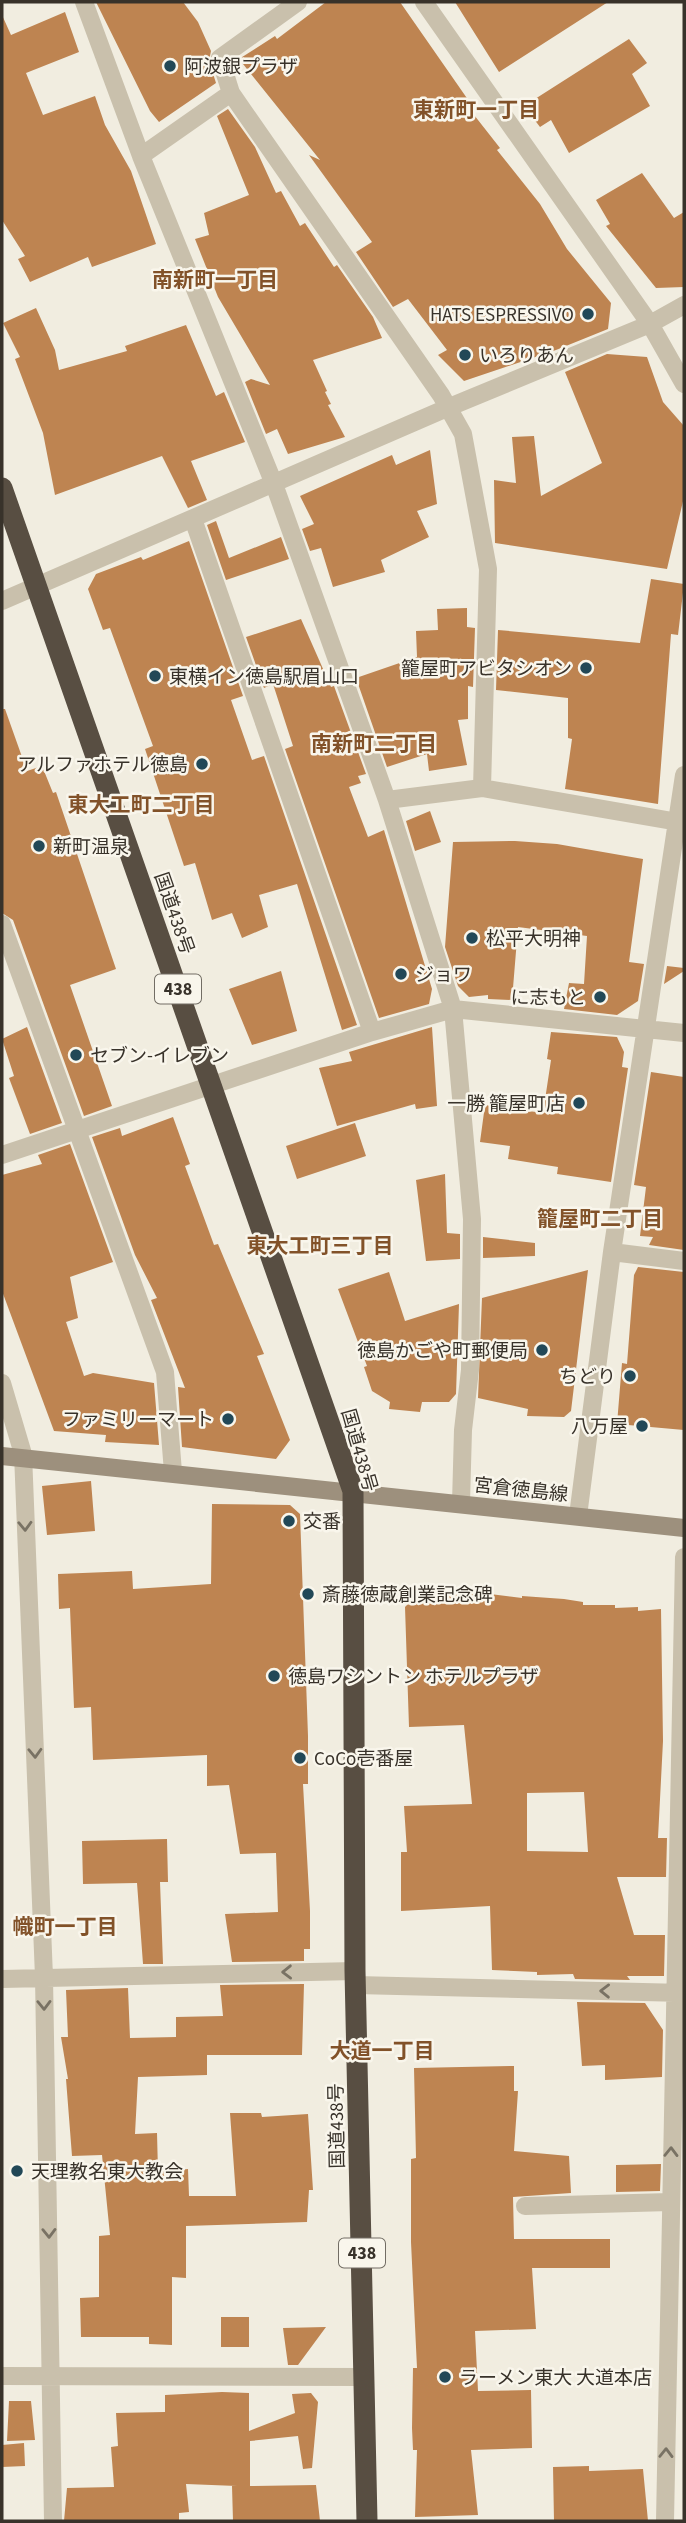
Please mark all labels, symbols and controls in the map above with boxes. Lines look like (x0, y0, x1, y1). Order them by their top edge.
place label: 阿波銀プラザ (184, 54, 298, 81)
marker: 阿波銀プラザ (162, 58, 178, 74)
district label: 東新町一丁目 (413, 95, 539, 125)
district label: 南新町一丁目 (152, 265, 278, 295)
place label: HATS ESPRESSIVO (430, 302, 574, 329)
marker: HATS ESPRESSIVO (580, 306, 596, 322)
place label: いろりあん (479, 343, 574, 370)
marker: いろりあん (457, 347, 473, 363)
place label: 籠屋町アビタシオン (401, 656, 572, 683)
marker: 籠屋町アビタシオン (578, 660, 594, 676)
place label: 東横イン徳島駅眉山口 (169, 664, 359, 691)
marker: 東横イン徳島駅眉山口 (147, 668, 163, 684)
district label: 南新町二丁目 (311, 729, 437, 759)
place label: アルファホテル徳島 (17, 752, 188, 779)
marker: アルファホテル徳島 (194, 756, 210, 772)
district label: 東大工町二丁目 (68, 790, 215, 820)
place label: 新町温泉 (53, 834, 129, 861)
marker: 新町温泉 (31, 838, 47, 854)
street label: 国道438号 (147, 869, 200, 958)
place label: 松平大明神 (486, 926, 581, 953)
marker: 松平大明神 (464, 930, 480, 946)
place label: ジョワ (415, 962, 472, 989)
marker: ジョワ (393, 966, 409, 982)
road number: 438 (155, 974, 201, 1004)
place label: に志もと (510, 985, 586, 1012)
marker: に志もと (592, 989, 608, 1005)
place label: セブン-イレブン (90, 1043, 229, 1070)
marker: セブン-イレブン (68, 1047, 84, 1063)
place label: 一勝 籠屋町店 (447, 1091, 565, 1118)
marker: 一勝 籠屋町店 (571, 1095, 587, 1111)
district label: 籠屋町二丁目 (537, 1204, 663, 1234)
district label: 東大工町三丁目 (247, 1231, 394, 1261)
place label: 徳島かごや町郵便局 (357, 1338, 528, 1365)
marker: 徳島かごや町郵便局 (534, 1342, 550, 1358)
place label: ちどり (559, 1364, 616, 1391)
marker: ちどり (622, 1368, 638, 1384)
street label: 国道438号 (334, 1406, 383, 1495)
place label: ファミリーマート (62, 1407, 214, 1434)
marker: ファミリーマート (220, 1411, 236, 1427)
place label: 八万屋 (571, 1414, 628, 1441)
marker: 八万屋 (634, 1418, 650, 1434)
street label: 宮倉徳島線 (472, 1472, 570, 1509)
place label: 交番 (303, 1509, 341, 1536)
marker: 交番 (281, 1513, 297, 1529)
one-way arrow (18, 1521, 33, 1532)
place label: 斎藤徳蔵創業記念碑 (322, 1582, 493, 1609)
marker: 斎藤徳蔵創業記念碑 (300, 1586, 316, 1602)
place label: 徳島ワシントン ホテルプラザ (288, 1664, 539, 1691)
marker: 徳島ワシントン ホテルプラザ (266, 1668, 282, 1684)
place label: CoCo壱番屋 (314, 1746, 413, 1773)
one-way arrow (27, 1748, 42, 1759)
marker: CoCo壱番屋 (292, 1750, 308, 1766)
district label: 幟町一丁目 (13, 1912, 118, 1942)
one-way arrow (281, 1964, 292, 1980)
one-way arrow (599, 1983, 610, 1999)
one-way arrow (36, 2000, 52, 2011)
district label: 大道一丁目 (330, 2036, 435, 2066)
street label: 国道438号 (323, 2083, 352, 2169)
one-way arrow (663, 2146, 679, 2157)
place label: 天理教名東大教会 (31, 2159, 183, 2186)
marker: 天理教名東大教会 (9, 2163, 25, 2179)
one-way arrow (41, 2228, 57, 2238)
road number: 438 (339, 2238, 385, 2267)
place label: ラーメン東大 大道本店 (459, 2365, 652, 2392)
marker: ラーメン東大 大道本店 (437, 2369, 453, 2385)
one-way arrow (658, 2447, 674, 2458)

